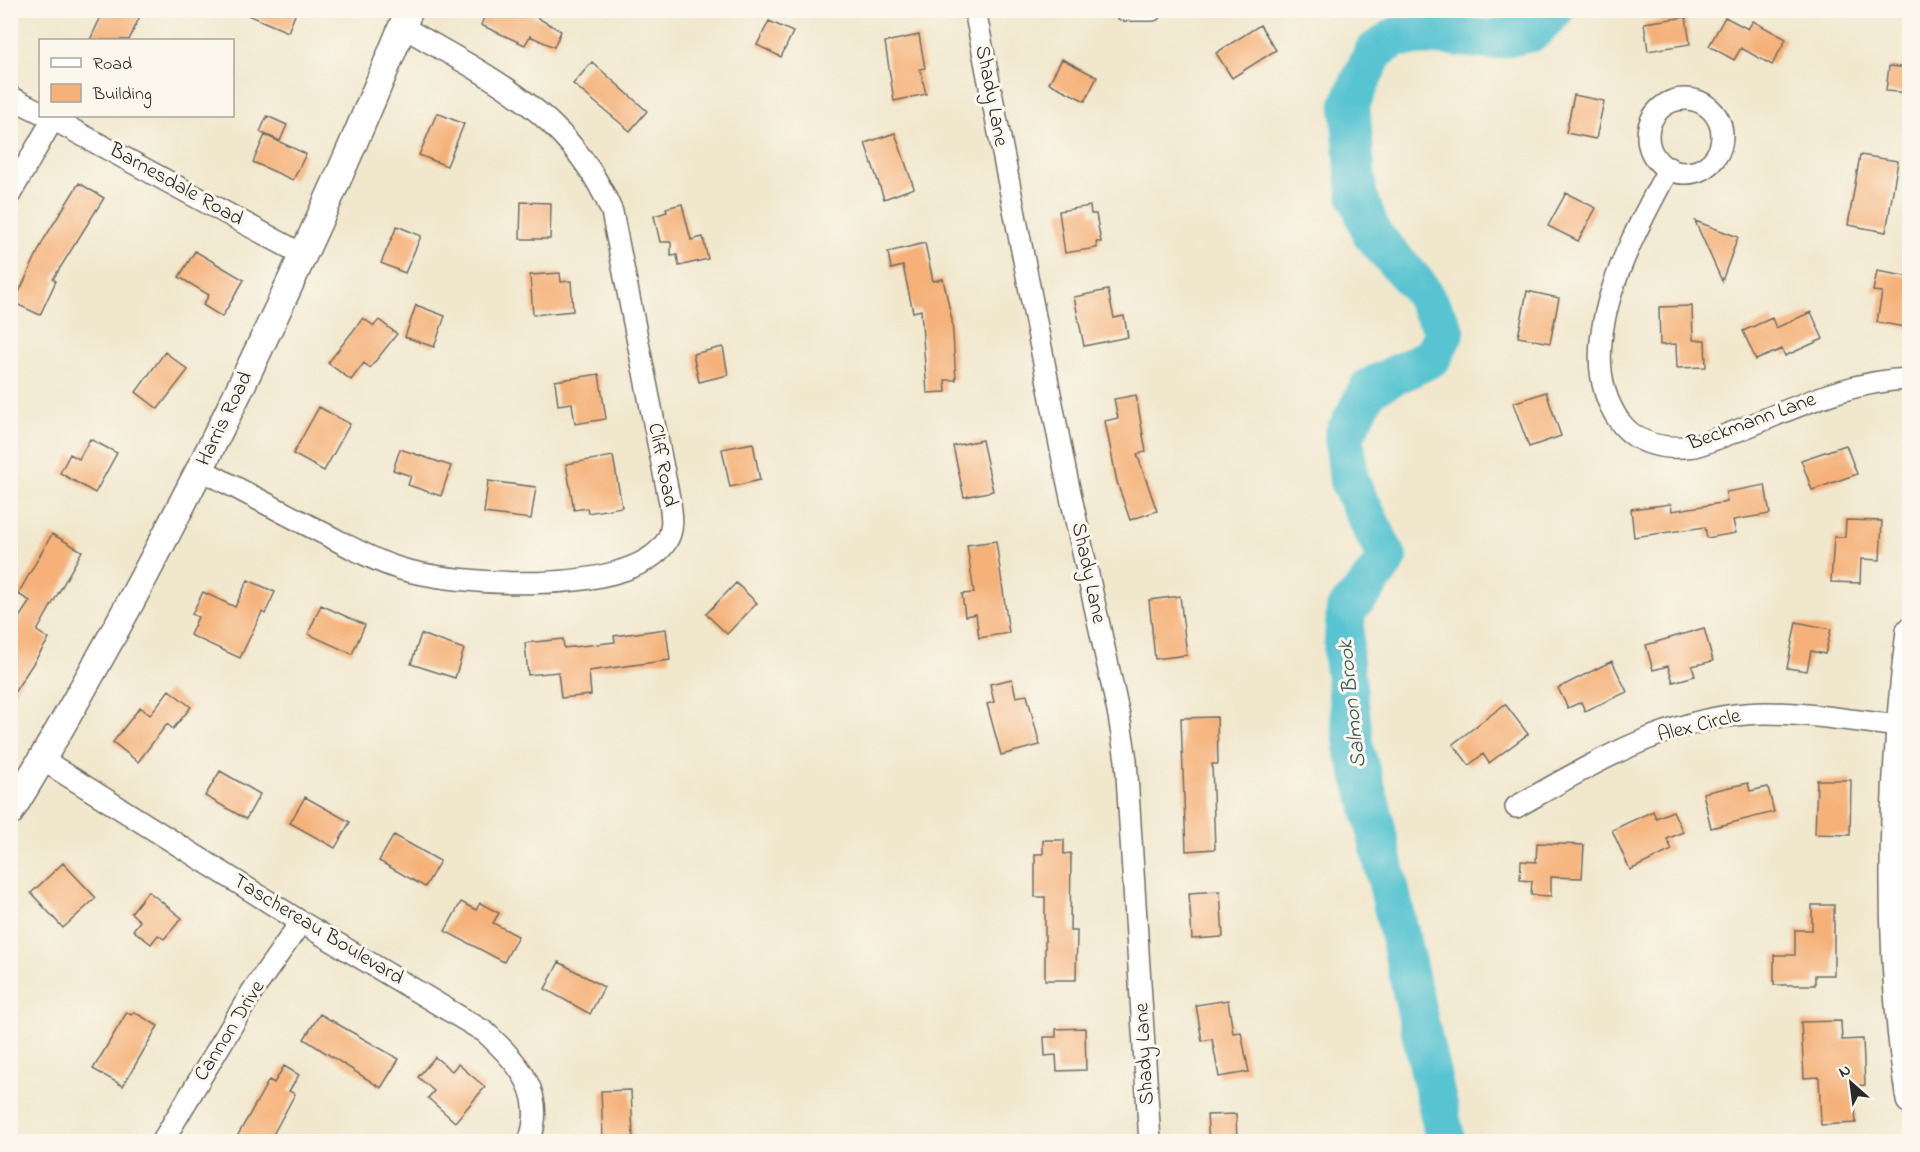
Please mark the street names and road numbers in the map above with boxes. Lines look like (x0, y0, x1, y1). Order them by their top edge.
street label: Shady Lane (965, 43, 1016, 150)
street label: Barnesdale Road (103, 135, 249, 234)
street label: Harris Road (189, 366, 261, 471)
street label: Beckmann Lane (1683, 385, 1821, 459)
street label: Cliff Road (639, 420, 685, 510)
street label: Shady Lane (1061, 520, 1113, 627)
street label: Alex Circle (1654, 701, 1744, 751)
street label: Taschereau Boulevard (227, 867, 409, 993)
street label: Cannon Drive (187, 974, 273, 1087)
street label: Shady Lane (1127, 1001, 1165, 1106)

